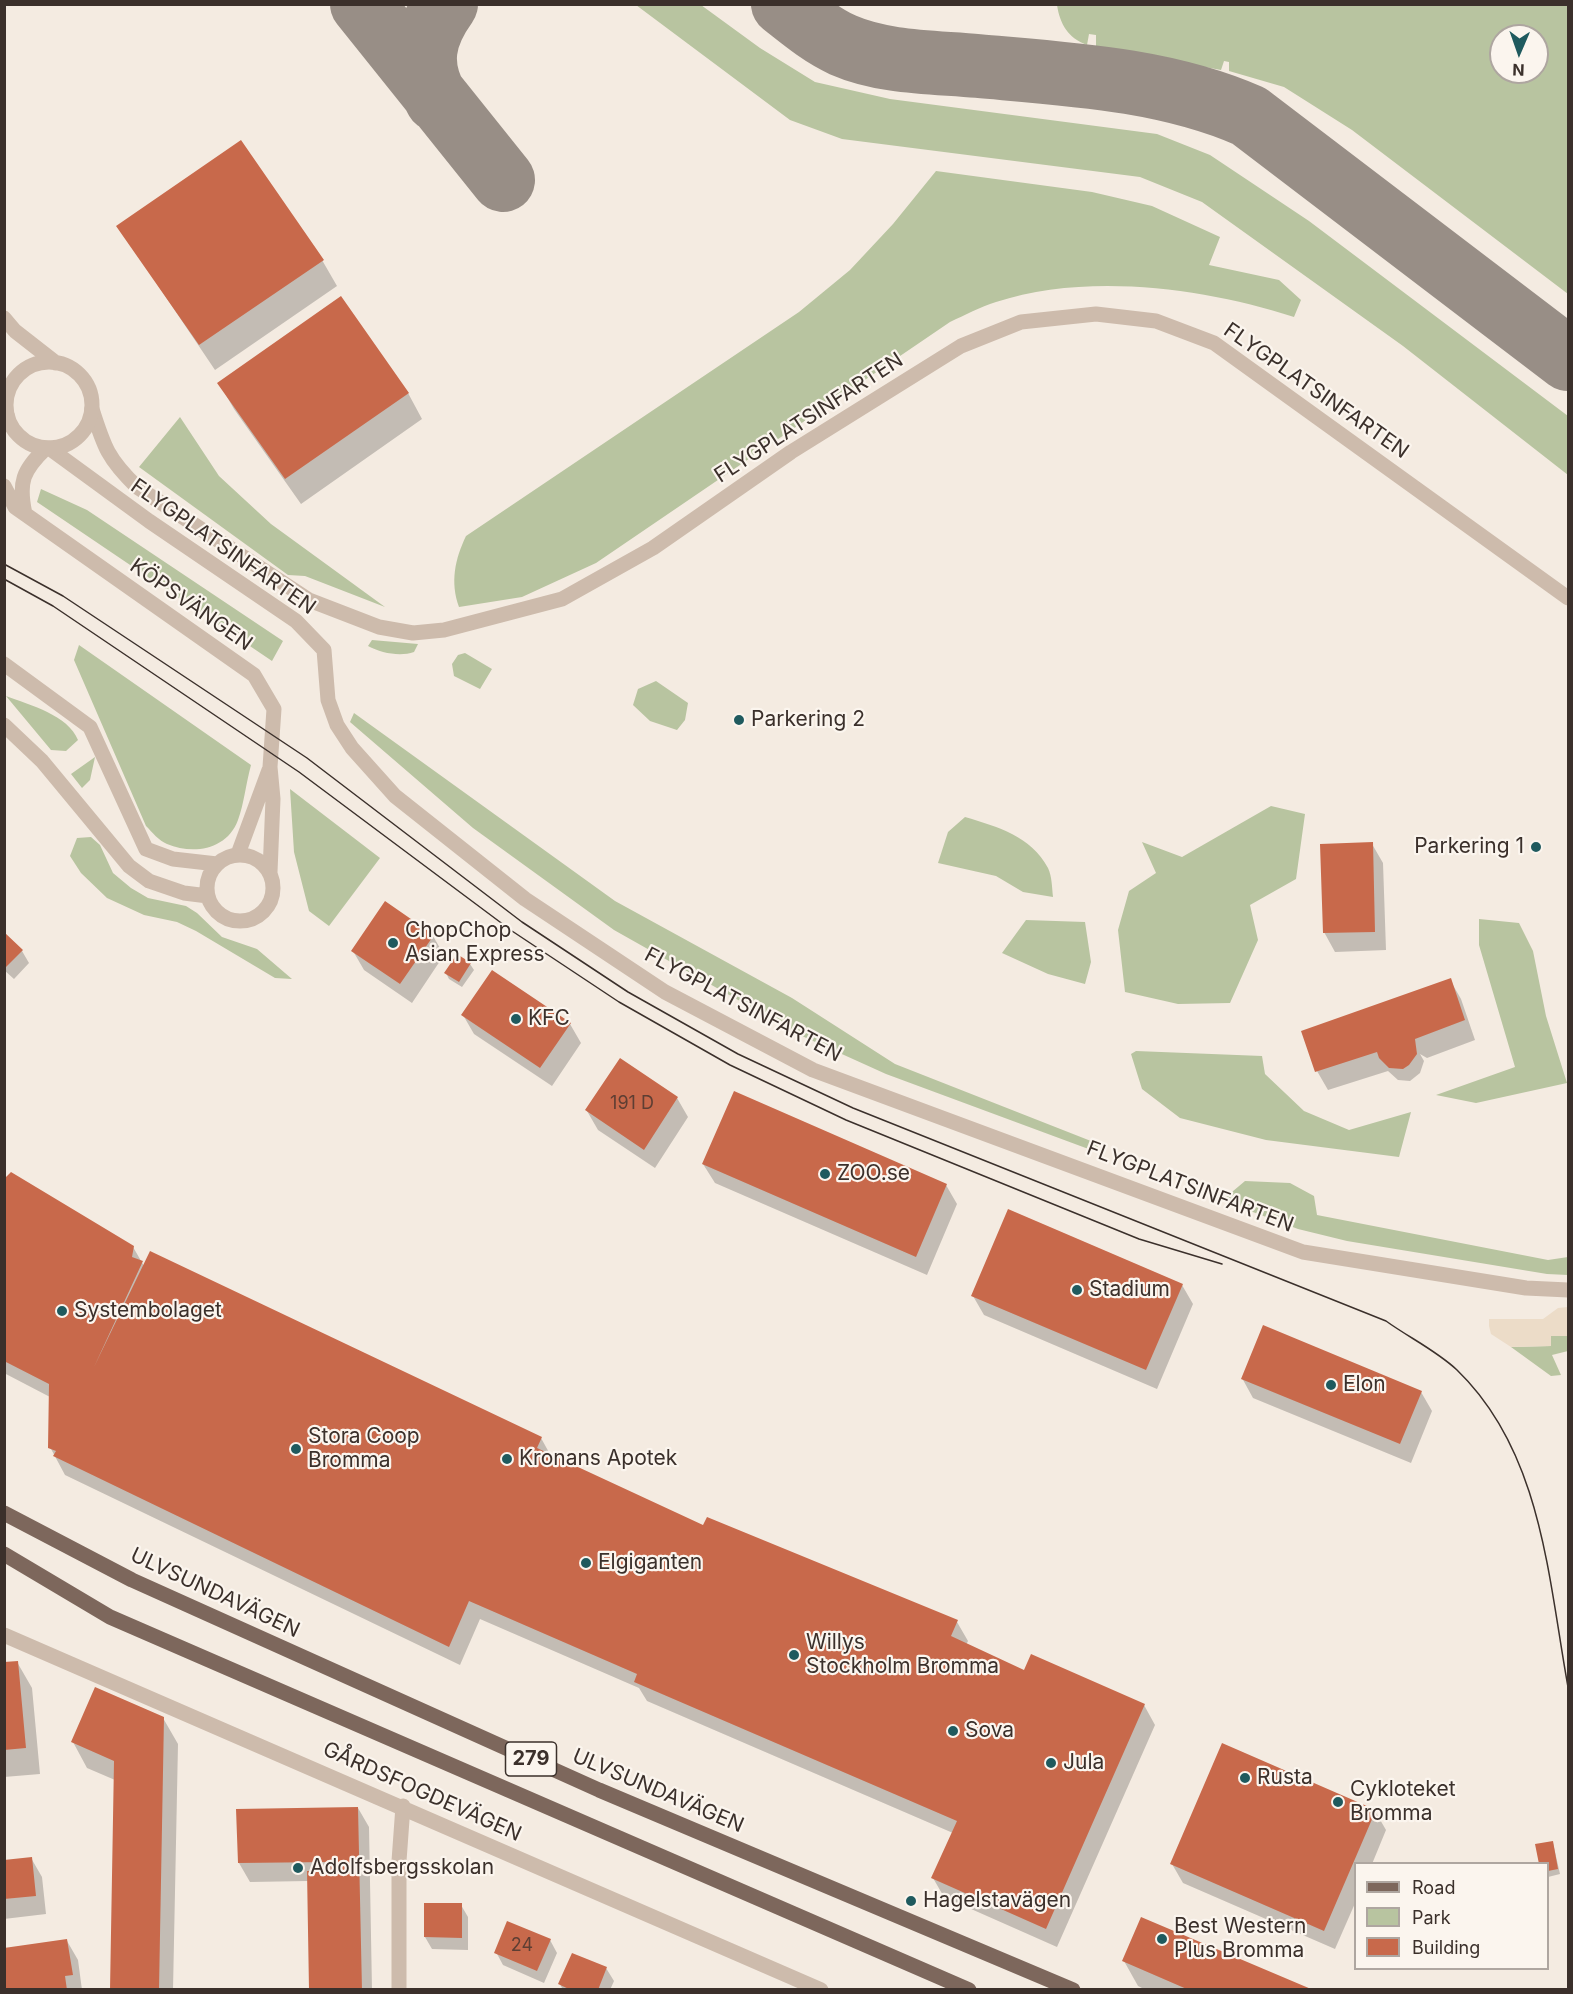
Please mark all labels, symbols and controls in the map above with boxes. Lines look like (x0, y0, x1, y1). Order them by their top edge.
north arrow (1489, 24, 1549, 84)
text: N (1512, 60, 1525, 80)
street label: FLYGPLATSINFARTEN (1219, 318, 1413, 464)
street label: FLYGPLATSINFARTEN (710, 348, 908, 488)
street label: FLYGPLATSINFARTEN (126, 474, 320, 620)
street label: KÖPSVÄNGEN (125, 553, 257, 657)
place label: Parkering 2 (751, 707, 865, 733)
marker: Parkering 2 (732, 713, 746, 727)
place label: Parkering 1 (1414, 834, 1524, 860)
marker: Parkering 1 (1529, 840, 1543, 854)
place label: ChopChop Asian Express (405, 918, 545, 968)
marker: ChopChop Asian Express (386, 936, 400, 950)
street label: FLYGPLATSINFARTEN (640, 942, 846, 1068)
place label: KFC (528, 1006, 570, 1032)
marker: KFC (509, 1012, 523, 1026)
house number: 191 D (610, 1093, 654, 1115)
street label: FLYGPLATSINFARTEN (1083, 1136, 1297, 1238)
place label: ZOO.se (837, 1161, 910, 1187)
marker: ZOO.se (818, 1167, 832, 1181)
place label: Stadium (1089, 1277, 1170, 1303)
marker: Stadium (1070, 1283, 1084, 1297)
place label: Systembolaget (74, 1298, 222, 1324)
marker: Systembolaget (55, 1304, 69, 1318)
place label: Elon (1343, 1372, 1386, 1398)
marker: Elon (1324, 1378, 1338, 1392)
place label: Stora Coop Bromma (308, 1424, 420, 1474)
marker: Stora Coop Bromma (289, 1442, 303, 1456)
place label: Kronans Apotek (519, 1446, 677, 1472)
marker: Kronans Apotek (500, 1452, 514, 1466)
street label: ULVSUNDAVÄGEN (126, 1543, 304, 1643)
place label: Elgiganten (598, 1550, 702, 1576)
marker: Elgiganten (579, 1556, 593, 1570)
place label: Willys Stockholm Bromma (806, 1630, 999, 1680)
marker: Willys Stockholm Bromma (787, 1648, 801, 1662)
place label: Sova (965, 1718, 1014, 1744)
marker: Sova (946, 1724, 960, 1738)
street label: GÅRDSFOGDEVÄGEN (319, 1737, 525, 1847)
road number: 279 (506, 1742, 556, 1776)
street label: ULVSUNDAVÄGEN (568, 1743, 748, 1839)
place label: Jula (1063, 1750, 1104, 1776)
marker: Jula (1044, 1756, 1058, 1770)
place label: Rusta (1257, 1765, 1313, 1791)
marker: Rusta (1238, 1771, 1252, 1785)
place label: Cykloteket Bromma (1350, 1777, 1456, 1827)
marker: Cykloteket Bromma (1331, 1795, 1345, 1809)
place label: Adolfsbergsskolan (310, 1855, 494, 1881)
marker: Adolfsbergsskolan (291, 1861, 305, 1875)
legend (1354, 1862, 1549, 1970)
text: Road (1412, 1877, 1455, 1898)
place label: Hagelstavägen (923, 1888, 1071, 1914)
marker: Hagelstavägen (904, 1894, 918, 1908)
text: Park (1412, 1907, 1451, 1928)
place label: Best Western Plus Bromma (1174, 1914, 1306, 1964)
marker: Best Western Plus Bromma (1155, 1932, 1169, 1946)
house number: 24 (511, 1935, 533, 1957)
text: Building (1412, 1937, 1480, 1958)

